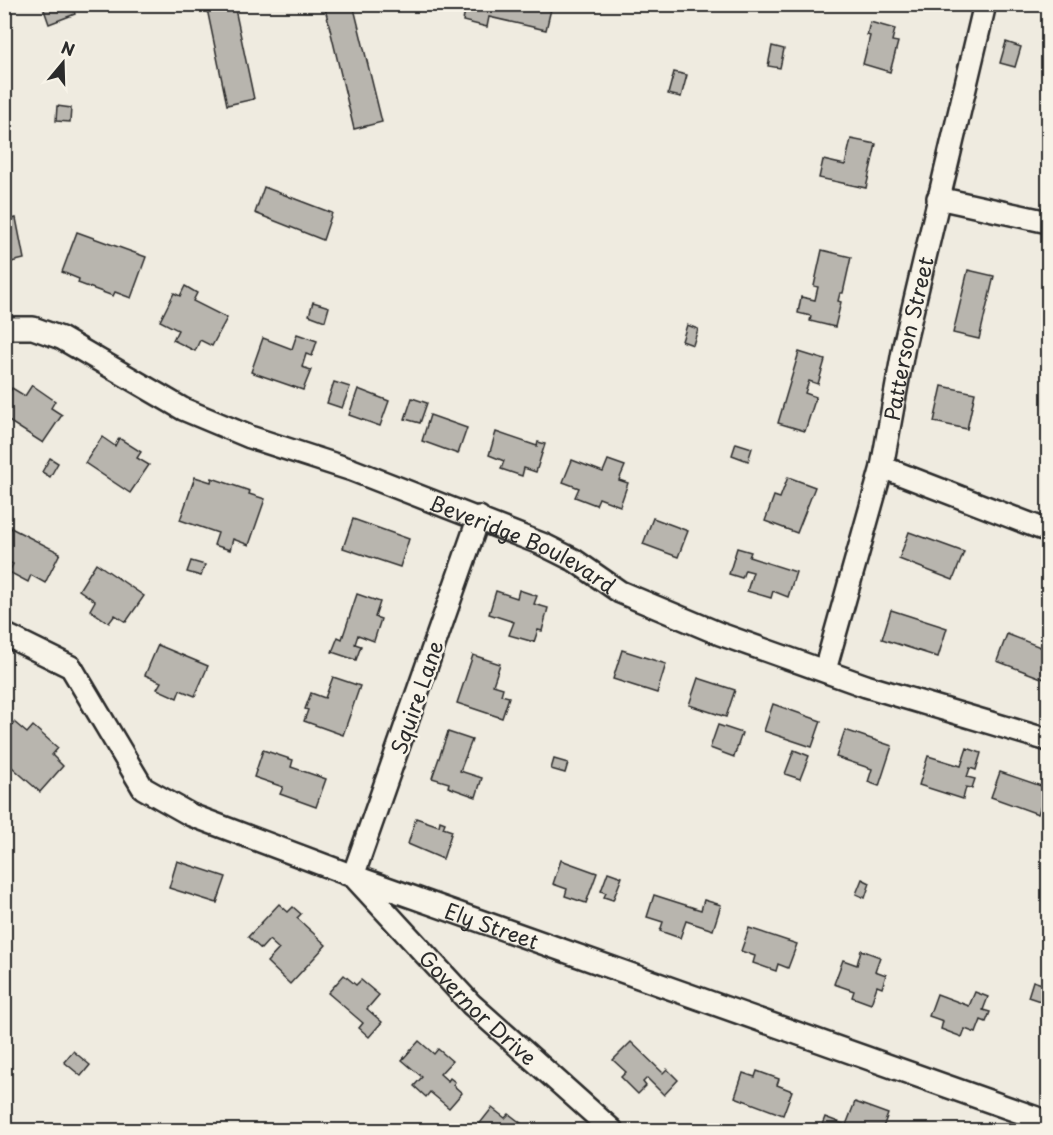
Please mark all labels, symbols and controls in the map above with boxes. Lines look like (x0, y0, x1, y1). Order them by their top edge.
north arrow (33, 33, 93, 93)
text: N (58, 34, 78, 61)
street label: Patterson Street (875, 253, 941, 423)
street label: Beveridge Boulevard (425, 486, 623, 601)
street label: Squire Lane (382, 636, 450, 758)
street label: Ely Street (441, 894, 543, 957)
street label: Governor Drive (412, 942, 545, 1072)

